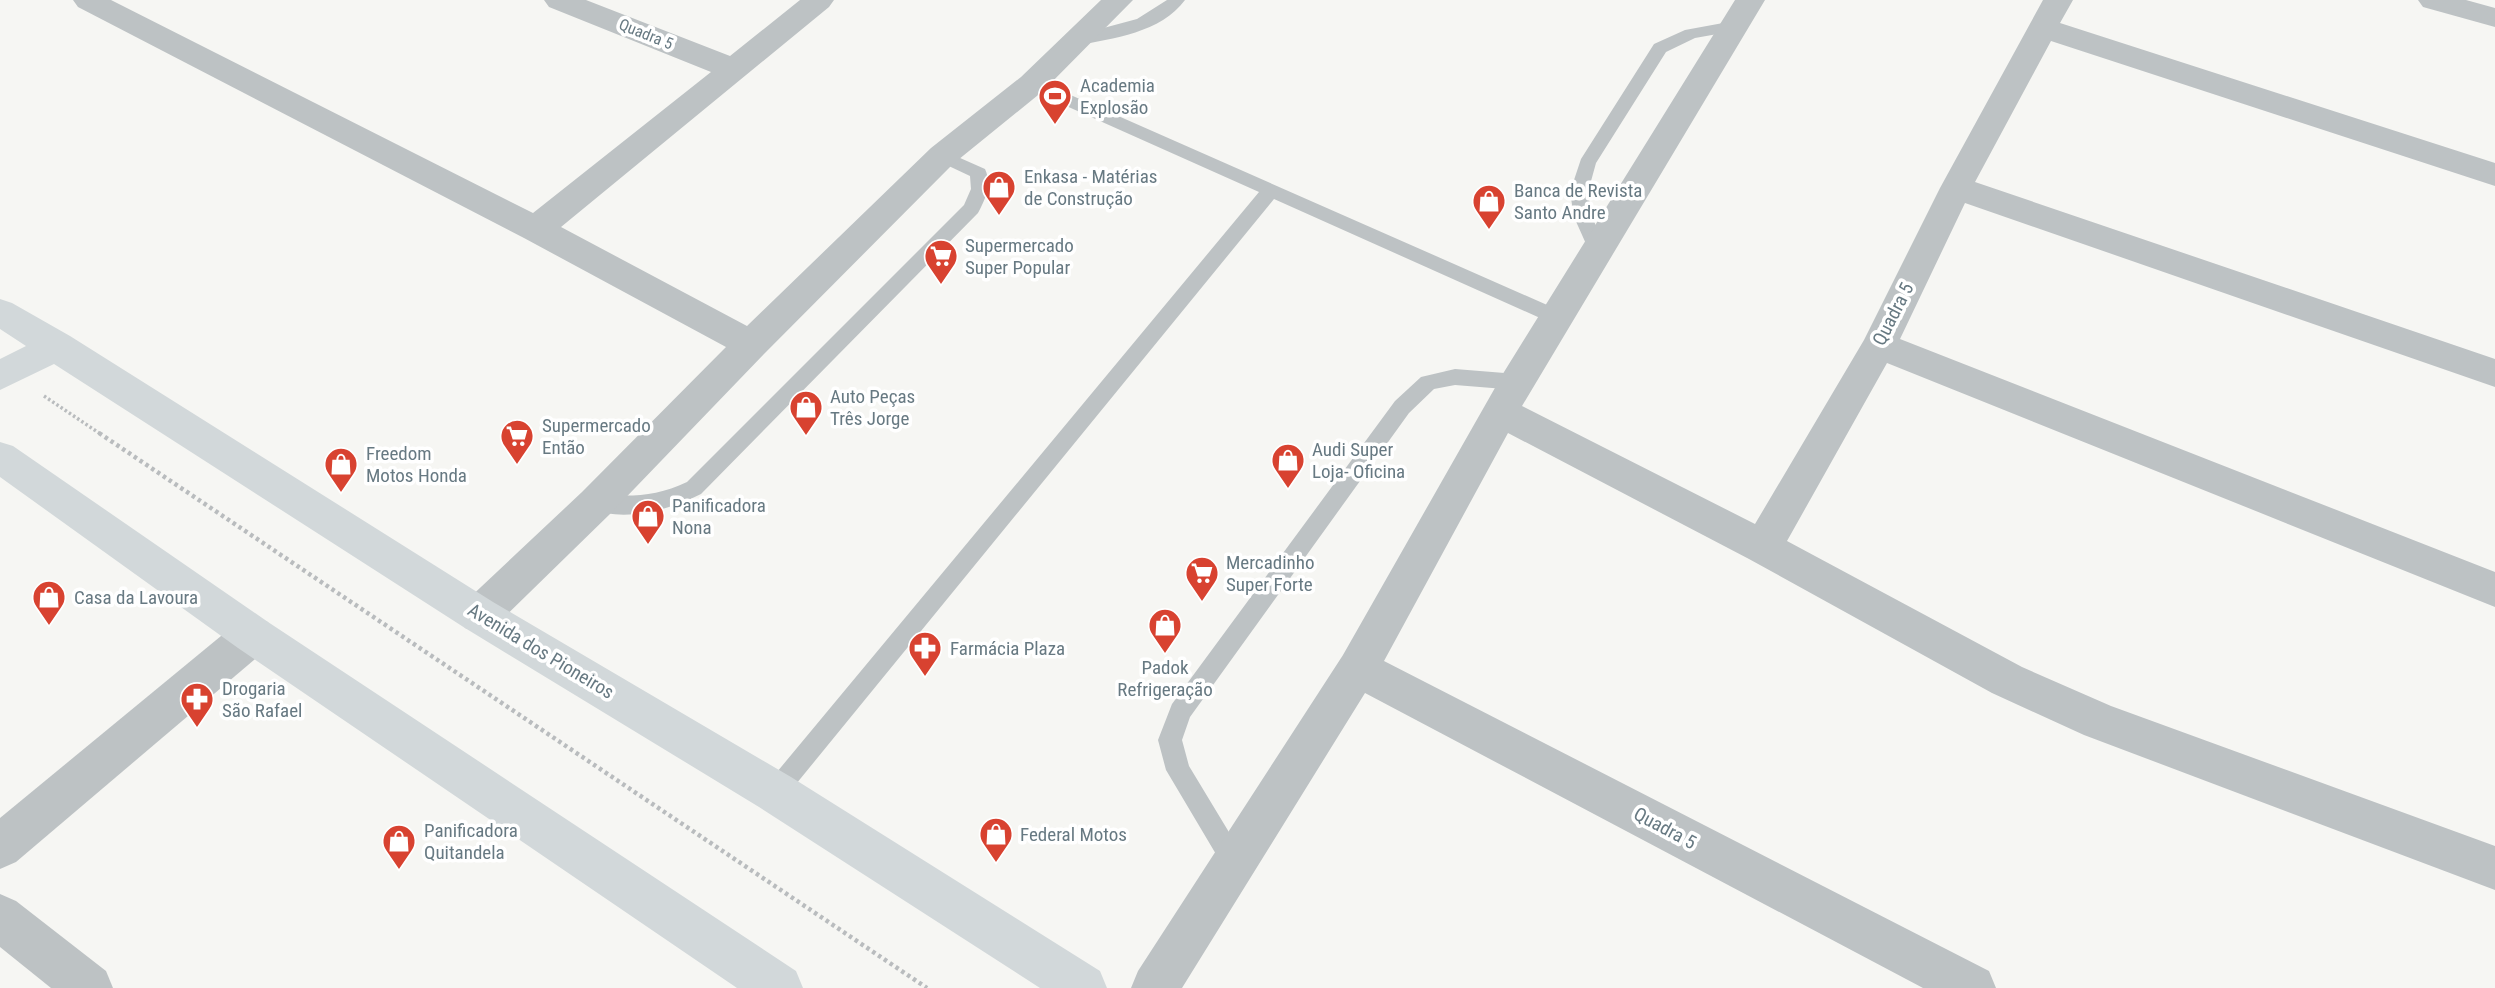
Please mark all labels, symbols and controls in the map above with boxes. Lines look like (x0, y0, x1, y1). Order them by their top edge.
street label: Quadra 5 (616, 15, 676, 53)
place label: Academia Explosão (1080, 74, 1155, 119)
sports icon: Academia Explosão (1036, 77, 1074, 126)
place label: Enkasa - Matérias de Construção (1024, 165, 1157, 210)
shop icon: Enkasa - Matérias de Construção (980, 168, 1018, 217)
place label: Banca de Revista Santo Andre (1514, 179, 1642, 224)
shop icon: Banca de Revista Santo Andre (1470, 182, 1508, 231)
place label: Supermercado Super Popular (965, 234, 1074, 279)
supermarket icon: Supermercado Super Popular (922, 237, 960, 286)
street label: Quadra 5 (1867, 279, 1919, 349)
place label: Auto Peças Três Jorge (830, 385, 915, 430)
shop icon: Auto Peças Três Jorge (787, 388, 825, 437)
place label: Supermercado Então (542, 414, 651, 459)
supermarket icon: Supermercado Então (498, 417, 536, 466)
place label: Audi Super Loja- Oficina (1312, 438, 1405, 483)
shop icon: Audi Super Loja- Oficina (1269, 441, 1307, 490)
place label: Freedom Motos Honda (366, 442, 467, 487)
shop icon: Freedom Motos Honda (322, 445, 360, 494)
place label: Panificadora Nona (672, 494, 766, 539)
shop icon: Panificadora Nona (629, 497, 667, 546)
place label: Mercadinho Super Forte (1226, 551, 1314, 596)
supermarket icon: Mercadinho Super Forte (1183, 554, 1221, 603)
shop icon: Casa da Lavoura (30, 578, 68, 627)
place label: Casa da Lavoura (74, 586, 198, 609)
street label: Avenida dos Pioneiros (464, 598, 618, 704)
shop icon: Padok Refrigeração (1146, 606, 1184, 655)
pharmacy icon: Farmácia Plaza (906, 629, 944, 678)
place label: Farmácia Plaza (950, 637, 1065, 660)
place label: Padok Refrigeração (1117, 656, 1213, 701)
place label: Drogaria São Rafael (222, 677, 302, 722)
pharmacy icon: Drogaria São Rafael (178, 680, 216, 729)
street label: Quadra 5 (1630, 802, 1700, 854)
shop icon: Federal Motos (977, 815, 1015, 864)
place label: Panificadora Quitandela (424, 819, 518, 864)
shop icon: Panificadora Quitandela (380, 822, 418, 871)
place label: Federal Motos (1020, 823, 1127, 846)

